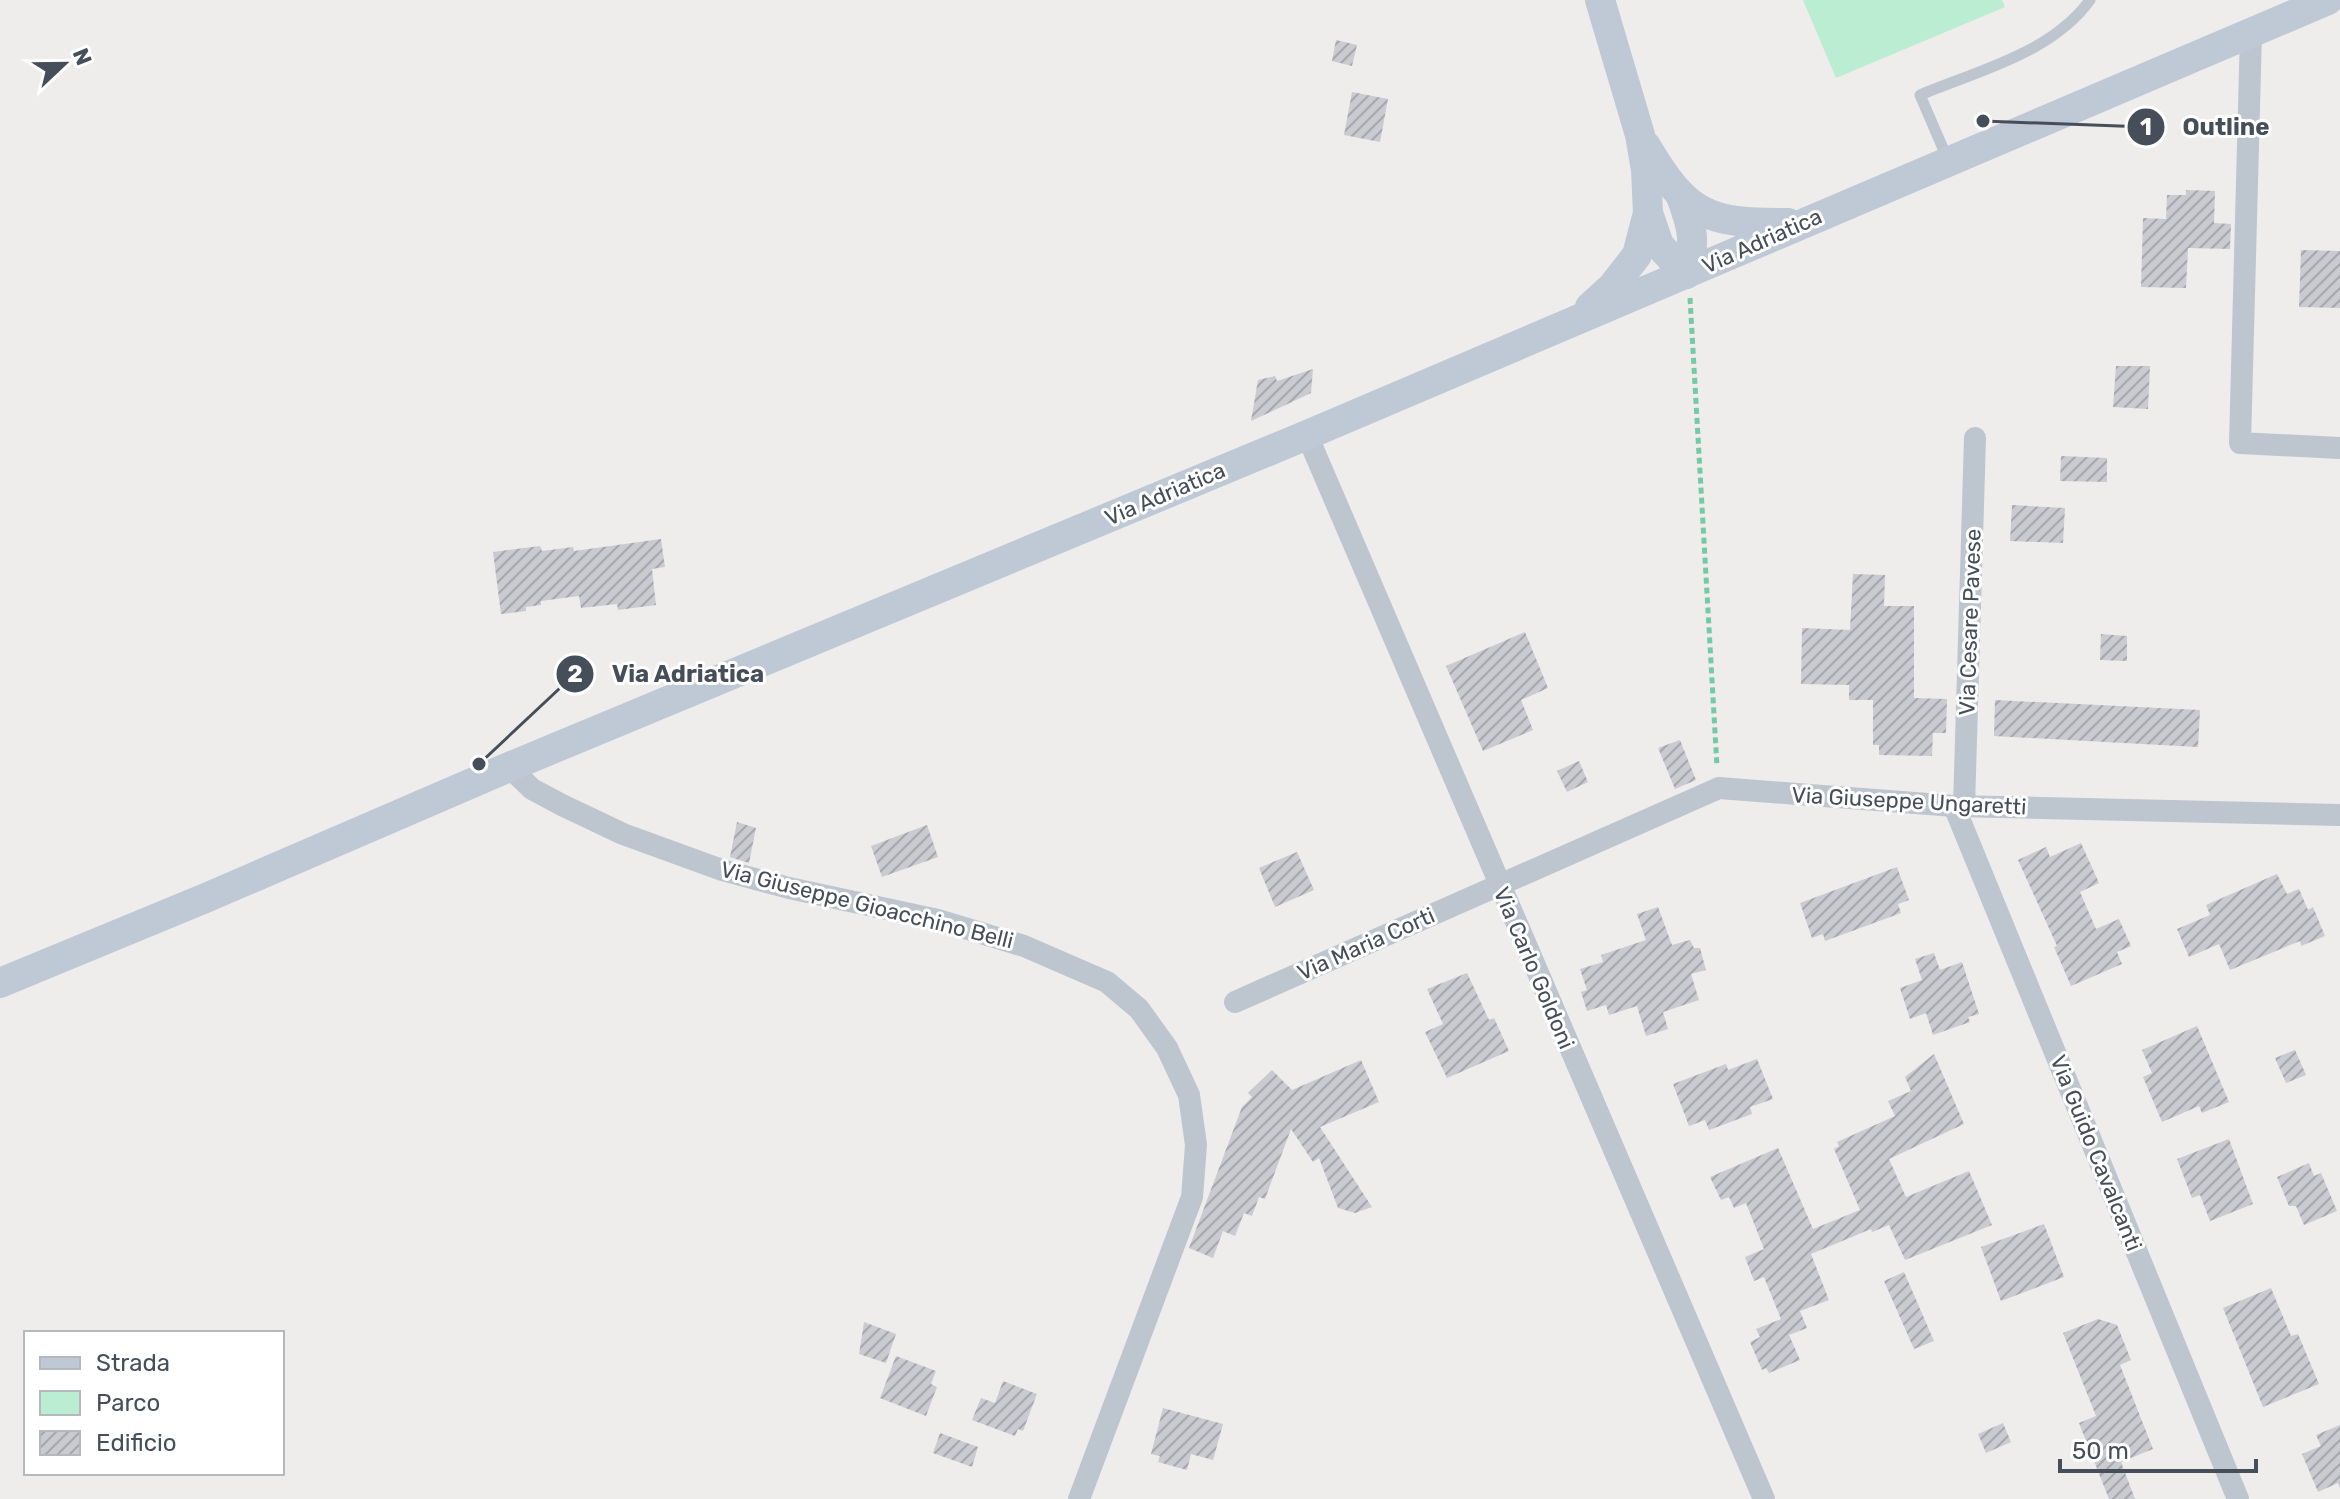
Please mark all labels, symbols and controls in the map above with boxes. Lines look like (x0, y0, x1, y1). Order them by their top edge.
north arrow (24, 24, 104, 104)
text: N (67, 44, 98, 69)
callout: Outline (2126, 103, 2285, 151)
text: 1 (2140, 113, 2152, 141)
text: Outline (2182, 113, 2270, 141)
street label: Via Adriatica (1698, 203, 1826, 279)
street label: Via Adriatica (1101, 457, 1229, 531)
street label: Via Cesare Pavese (1953, 528, 1987, 716)
callout: Via Adriatica (555, 650, 780, 698)
text: 2 (567, 660, 583, 688)
text: Via Adriatica (612, 660, 764, 688)
street label: Via Giuseppe Ungaretti (1791, 781, 2027, 821)
street label: Via Giuseppe Gioacchino Belli (718, 856, 1016, 954)
street label: Via Carlo Goldoni (1488, 883, 1580, 1053)
street label: Via Maria Corti (1293, 902, 1439, 986)
street label: Via Guido Cavalcanti (2044, 1051, 2148, 1255)
legend (24, 1331, 284, 1475)
text: Strada (96, 1349, 170, 1377)
text: Parco (96, 1389, 160, 1417)
scale bar (2060, 1423, 2256, 1473)
text: Edificio (96, 1429, 177, 1457)
text: 50 m (2072, 1437, 2129, 1465)

